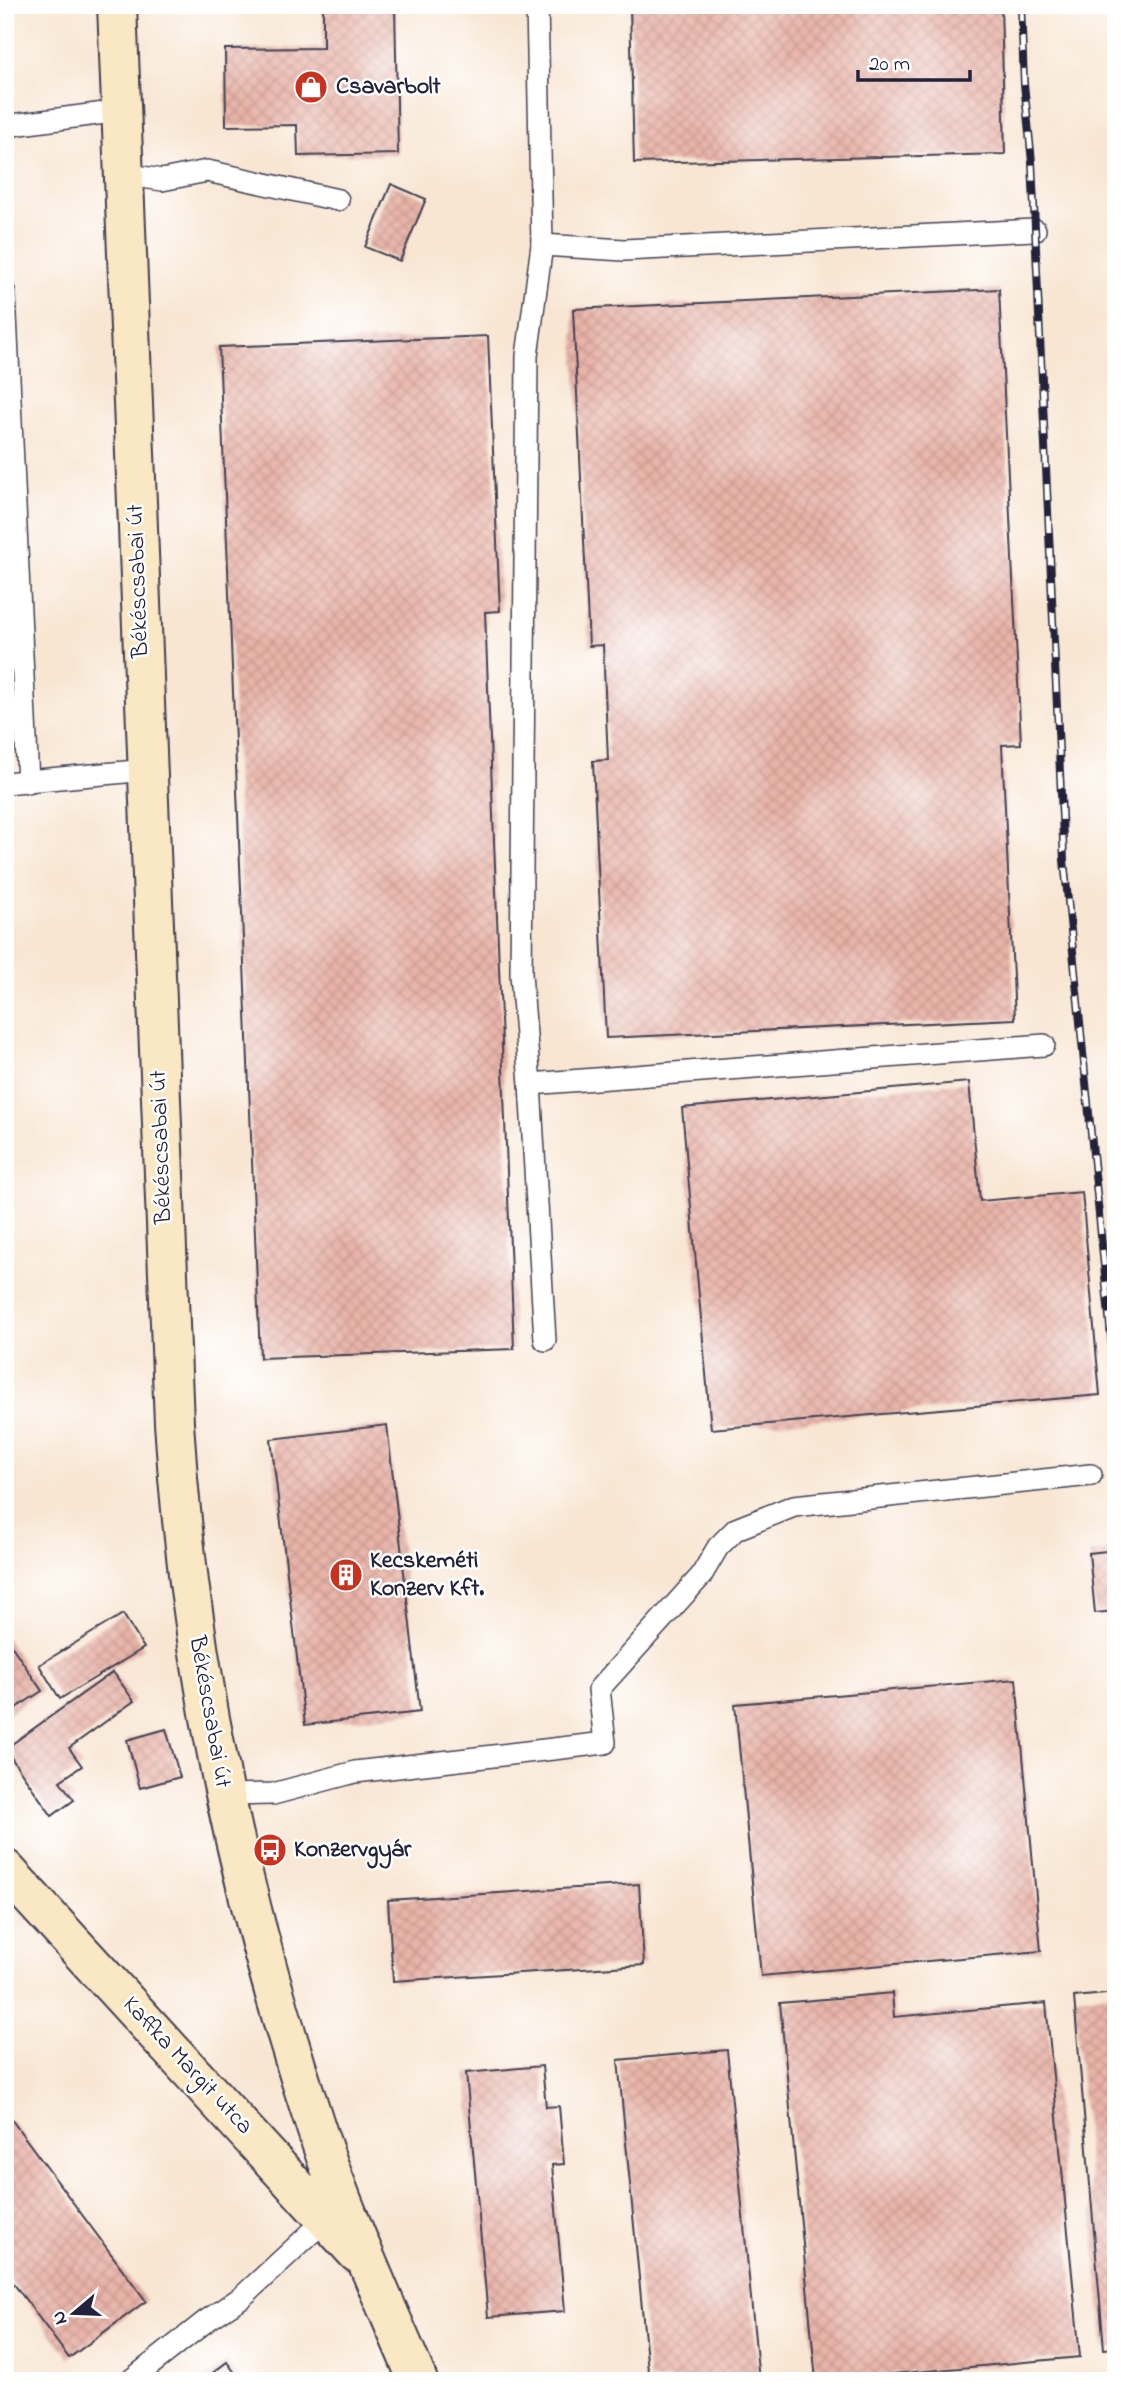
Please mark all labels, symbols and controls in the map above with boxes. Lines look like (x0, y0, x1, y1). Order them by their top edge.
scale bar (858, 38, 970, 82)
text: 20 m (869, 50, 910, 80)
shop icon: Csavarbolt (292, 68, 330, 106)
place label: Csavarbolt (336, 70, 441, 105)
street label: Békéscsabai út (119, 503, 159, 660)
street label: Békéscsabai út (142, 1069, 182, 1226)
place label: Kecskeméti Konzerv Kft. (370, 1544, 484, 1607)
building icon: Kecskeméti Konzerv Kft. (327, 1556, 365, 1594)
street label: Békéscsabai út (178, 1632, 240, 1791)
bus stop icon: Konzervgyár (251, 1831, 289, 1869)
place label: Konzervgyár (294, 1833, 412, 1869)
street label: Kaffka Margit utca (113, 1989, 261, 2143)
north arrow (38, 2278, 108, 2348)
text: N (45, 2307, 75, 2328)

